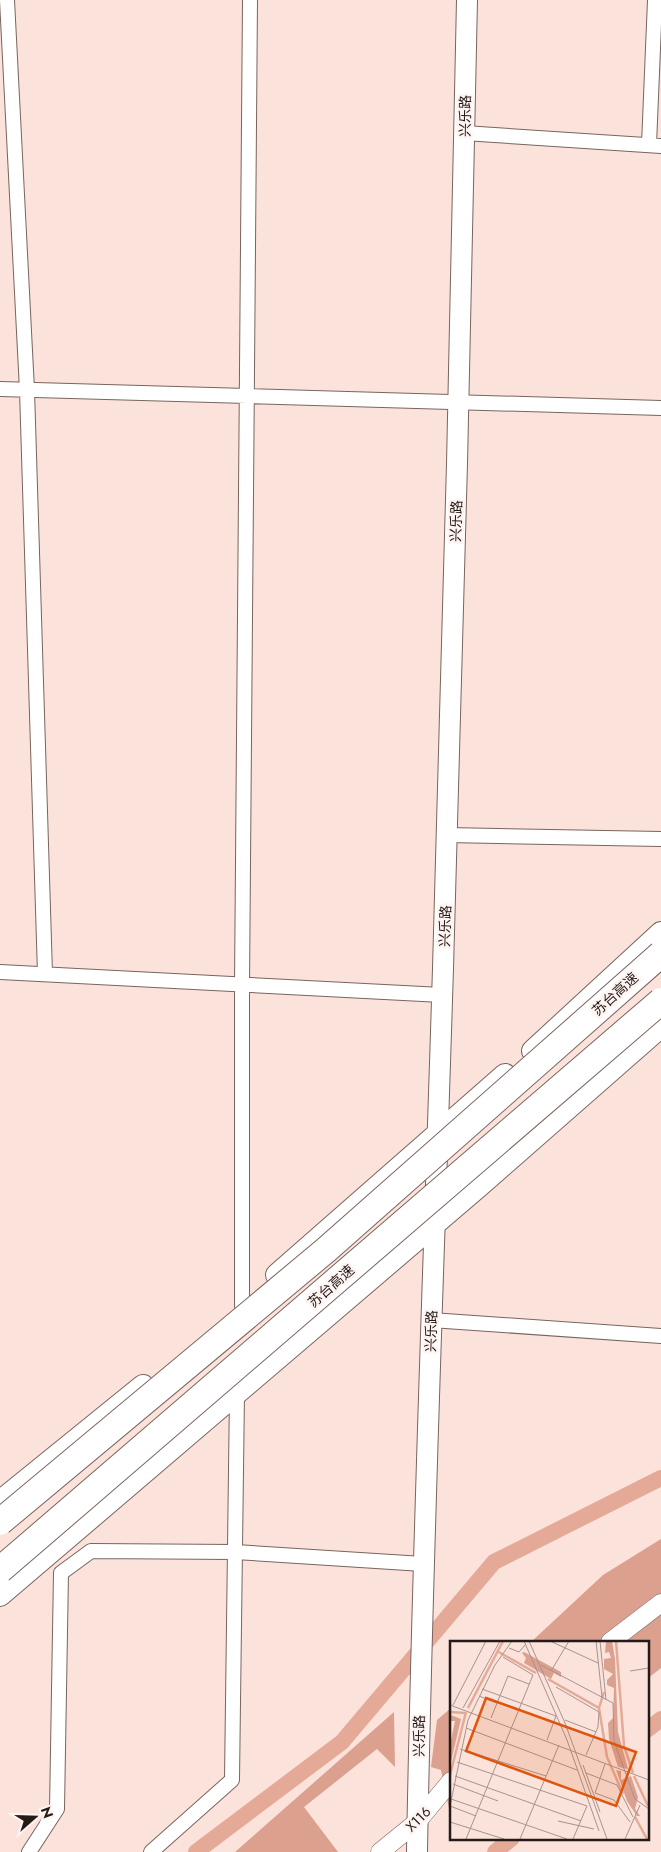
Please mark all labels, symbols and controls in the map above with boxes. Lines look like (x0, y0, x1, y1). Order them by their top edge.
street label: 兴乐路 (455, 95, 475, 137)
street label: 兴乐路 (445, 500, 467, 542)
street label: 兴乐路 (434, 905, 456, 947)
street label: 苏台高速 (588, 968, 642, 1020)
street label: 苏台高速 (303, 1260, 359, 1312)
street label: 兴乐路 (420, 1310, 442, 1352)
inset map (450, 1641, 648, 1840)
street label: 兴乐路 (409, 1715, 429, 1757)
north arrow (10, 1792, 60, 1842)
street label: X116 (401, 1802, 435, 1836)
text: N (36, 1804, 59, 1821)

